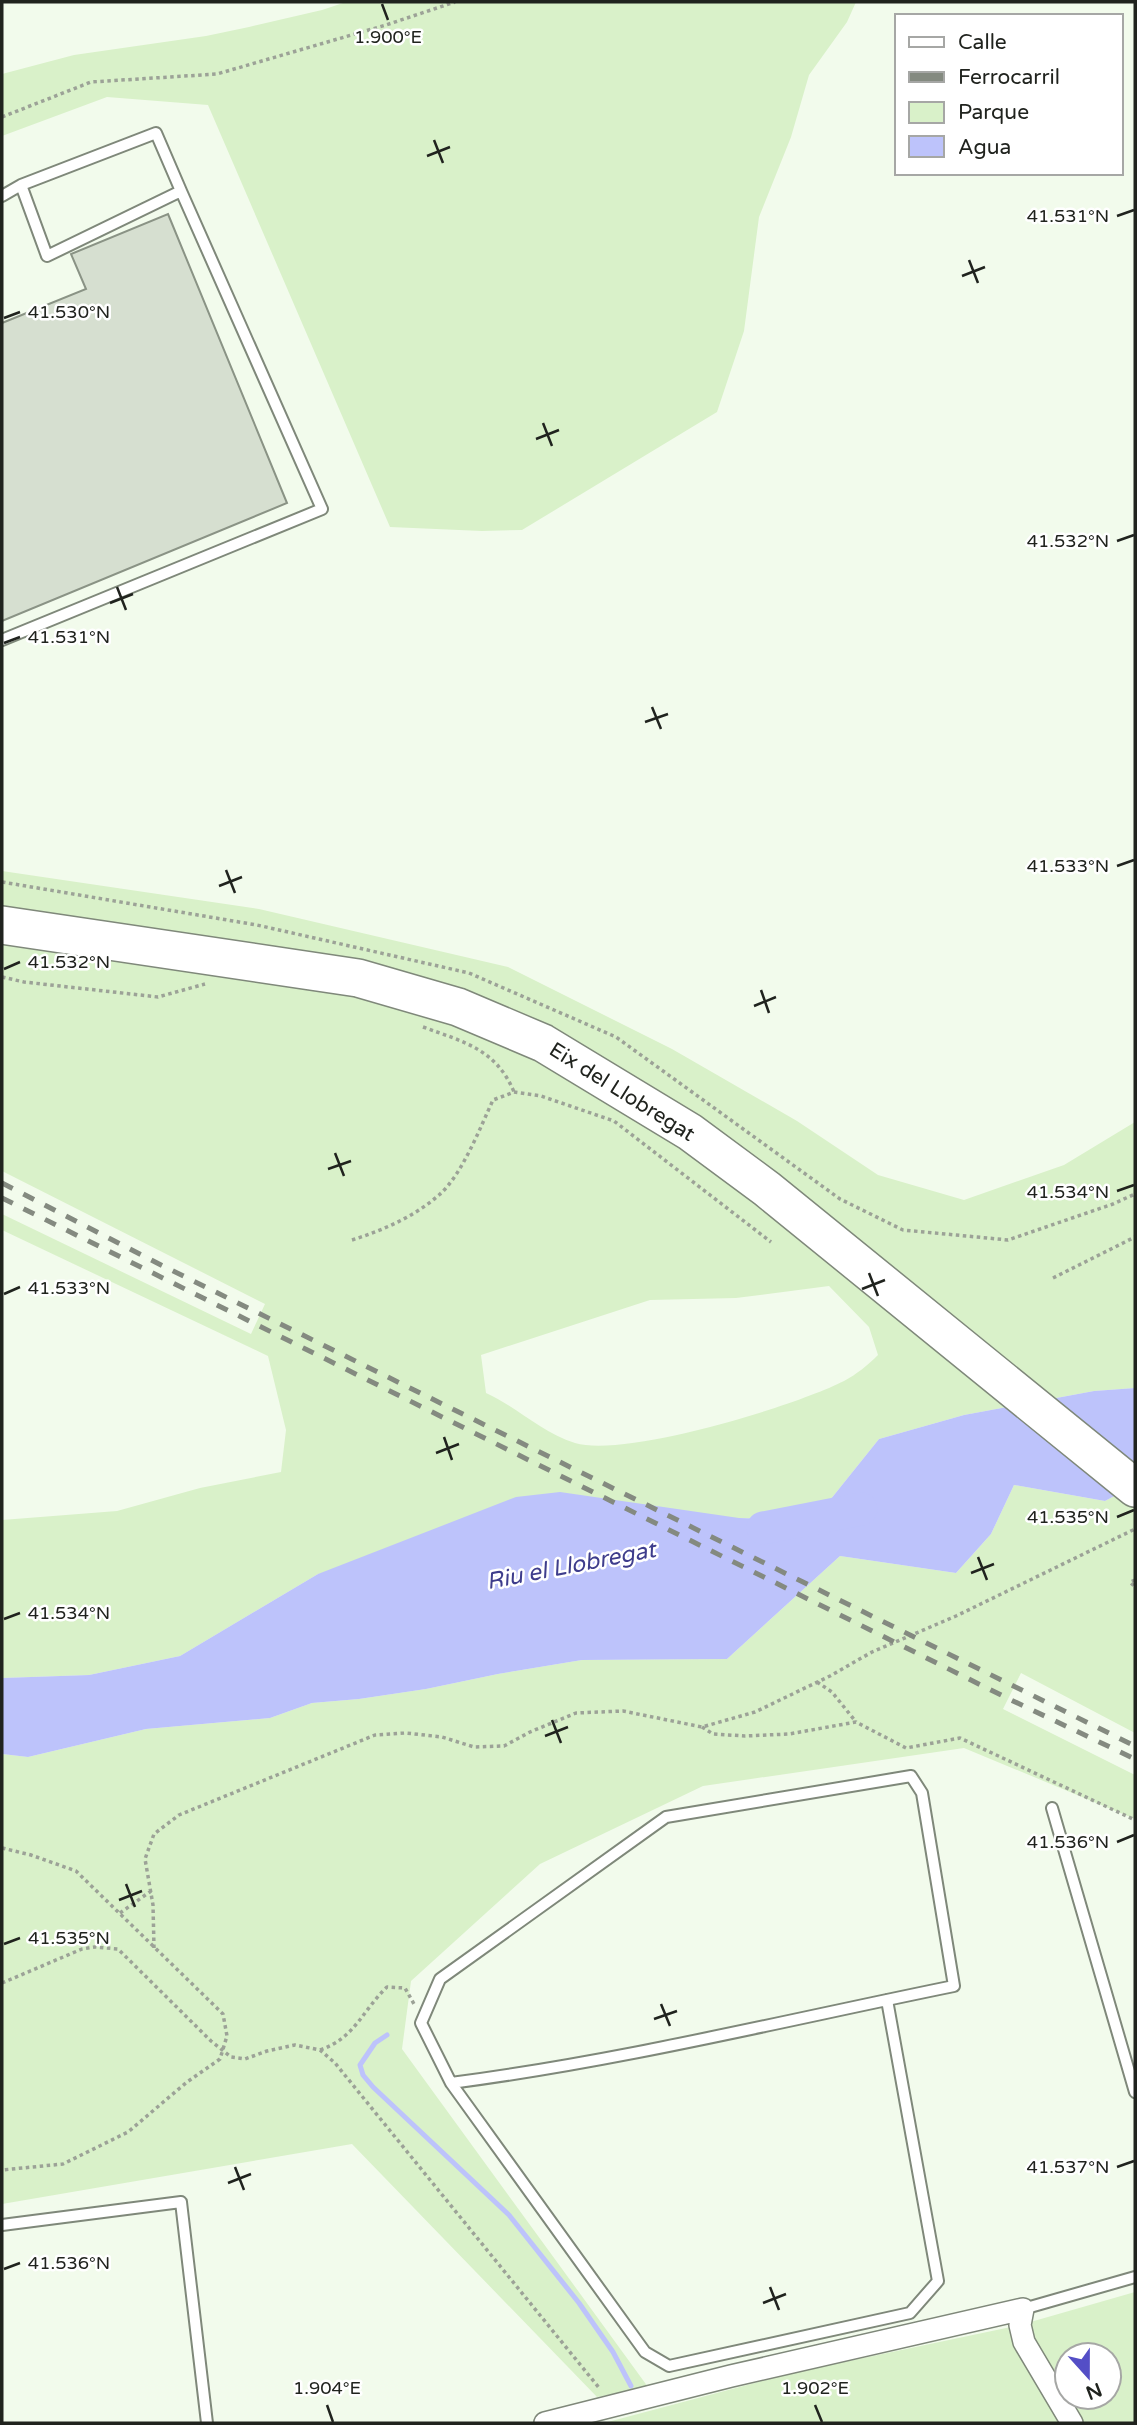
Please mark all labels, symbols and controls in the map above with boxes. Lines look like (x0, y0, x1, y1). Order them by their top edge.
legend (895, 14, 1123, 175)
text: 1.900°E (354, 26, 422, 48)
text: Calle (958, 30, 1007, 55)
text: Ferrocarril (958, 65, 1060, 90)
text: Parque (958, 100, 1029, 125)
text: Agua (958, 135, 1011, 160)
text: 41.531°N (1027, 205, 1109, 227)
text: 41.530°N (28, 301, 110, 323)
text: 41.532°N (1027, 530, 1109, 552)
text: 41.531°N (28, 626, 110, 648)
text: 41.533°N (1027, 855, 1109, 877)
text: 41.532°N (28, 951, 110, 973)
street label: Eix del Llobregat (545, 1037, 699, 1147)
text: 41.534°N (1027, 1181, 1109, 1203)
text: 41.533°N (28, 1277, 110, 1299)
text: 41.535°N (1027, 1506, 1109, 1528)
water label: Riu el Llobregat (484, 1535, 660, 1596)
text: 41.534°N (28, 1602, 110, 1624)
text: 41.536°N (1027, 1831, 1109, 1853)
text: 41.535°N (28, 1927, 110, 1949)
text: 41.537°N (1027, 2156, 1109, 2178)
text: 41.536°N (28, 2252, 110, 2274)
north arrow (1053, 2341, 1123, 2411)
text: 1.904°E (293, 2377, 361, 2399)
text: 1.902°E (781, 2377, 849, 2399)
text: N (1083, 2378, 1105, 2404)

